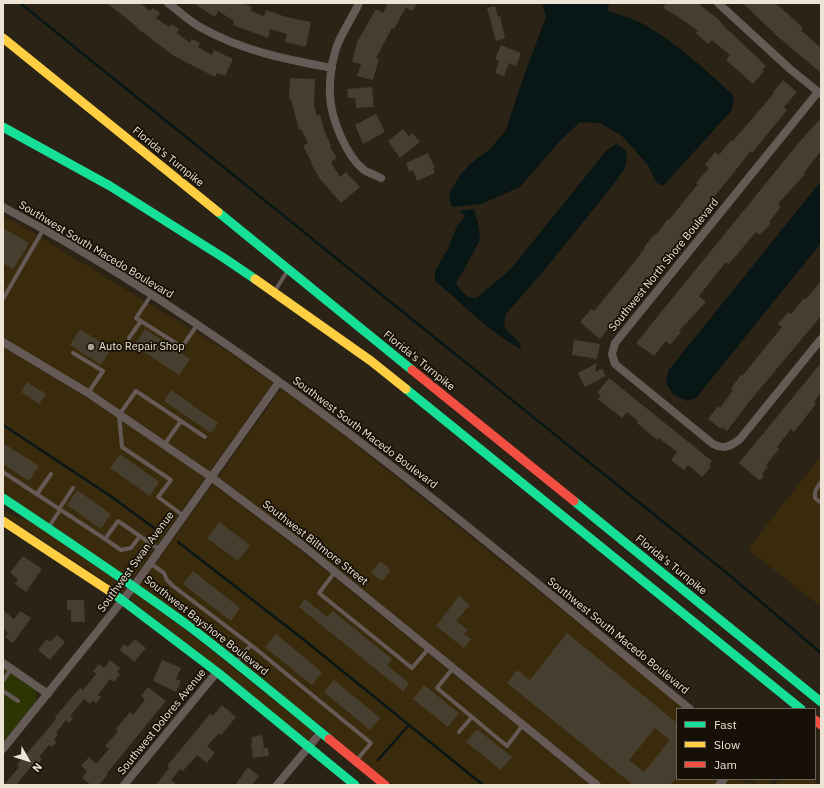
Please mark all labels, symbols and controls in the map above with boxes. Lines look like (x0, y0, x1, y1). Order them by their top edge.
street label: Florida's Turnpike (130, 124, 206, 190)
street label: Southwest North Shore Boulevard (606, 196, 722, 334)
street label: Southwest South Macedo Boulevard (16, 198, 176, 302)
street label: Florida's Turnpike (381, 328, 457, 394)
place label: Auto Repair Shop (99, 340, 185, 354)
marker: Auto Repair Shop (86, 342, 96, 352)
street label: Southwest South Macedo Boulevard (290, 374, 440, 492)
street label: Southwest Biltmore Street (260, 498, 370, 588)
street label: Southwest Swan Avenue (95, 509, 177, 615)
street label: Florida's Turnpike (633, 532, 709, 598)
street label: Southwest Bayshore Boulevard (141, 573, 271, 679)
street label: Southwest South Macedo Boulevard (545, 575, 691, 697)
street label: Southwest Dolores Avenue (115, 666, 209, 778)
legend (676, 708, 816, 780)
text: Fast (714, 717, 737, 732)
text: Slow (714, 737, 740, 752)
north arrow (8, 740, 48, 780)
text: Jam (714, 757, 737, 772)
text: N (29, 760, 45, 775)

